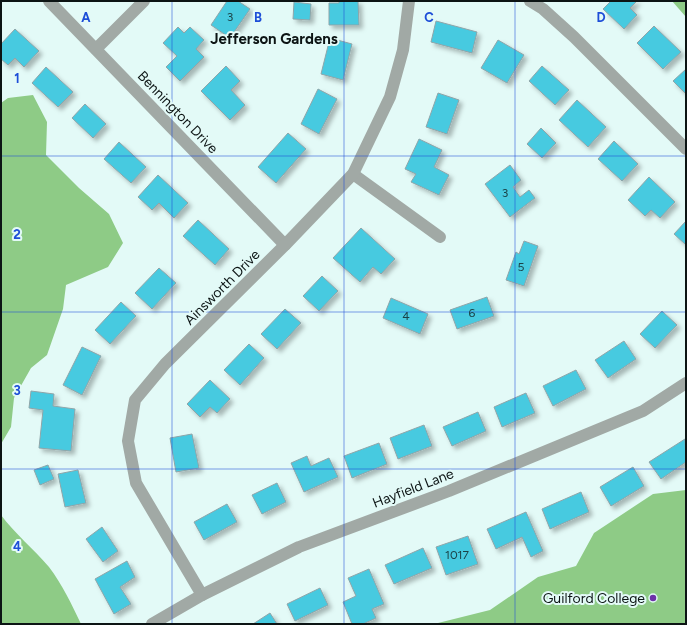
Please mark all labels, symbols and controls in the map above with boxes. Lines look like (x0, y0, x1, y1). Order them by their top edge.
text: A (81, 10, 91, 25)
house number: 3 (227, 10, 233, 24)
text: B (254, 10, 262, 25)
text: C (424, 10, 434, 25)
text: D (596, 10, 606, 25)
district label: Jefferson Gardens (210, 30, 338, 48)
street label: Bennington Drive (134, 68, 222, 157)
text: 1 (14, 71, 20, 86)
house number: 3 (502, 186, 508, 200)
text: 2 (13, 227, 21, 242)
street label: Ainsworth Drive (181, 246, 264, 329)
house number: 5 (518, 260, 525, 274)
house number: 6 (469, 306, 476, 320)
house number: 4 (402, 309, 410, 323)
text: 3 (13, 383, 21, 398)
street label: Hayfield Lane (370, 465, 457, 512)
text: 4 (13, 539, 21, 554)
house number: 1017 (445, 548, 470, 562)
place label: Guilford College (543, 590, 645, 607)
marker: Guilford College (648, 593, 658, 603)

